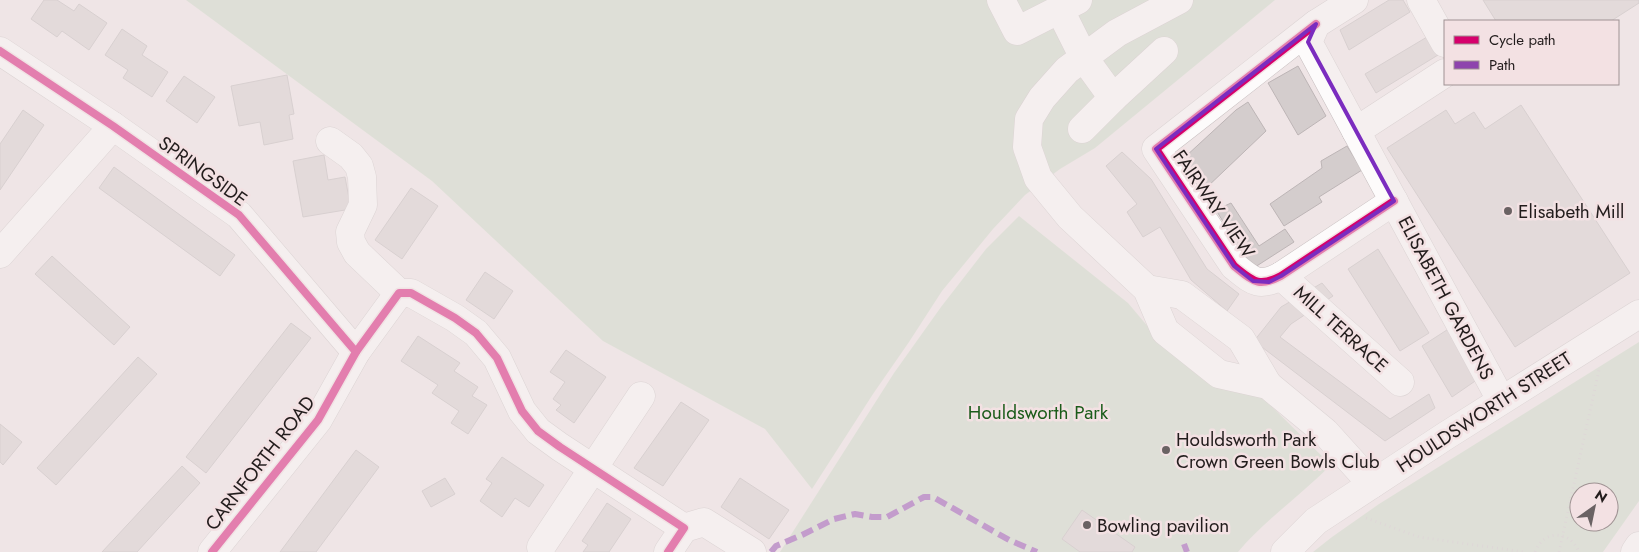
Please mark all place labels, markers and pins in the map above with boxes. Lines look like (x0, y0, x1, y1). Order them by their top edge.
place label: Elisabeth Mill (1518, 198, 1624, 225)
marker: Elisabeth Mill (1502, 205, 1514, 217)
place label: Houldsworth Park Crown Green Bowls Club (1176, 426, 1380, 475)
marker: Houldsworth Park Crown Green Bowls Club (1160, 444, 1172, 456)
place label: Bowling pavilion (1097, 512, 1229, 539)
marker: Bowling pavilion (1081, 519, 1093, 531)

